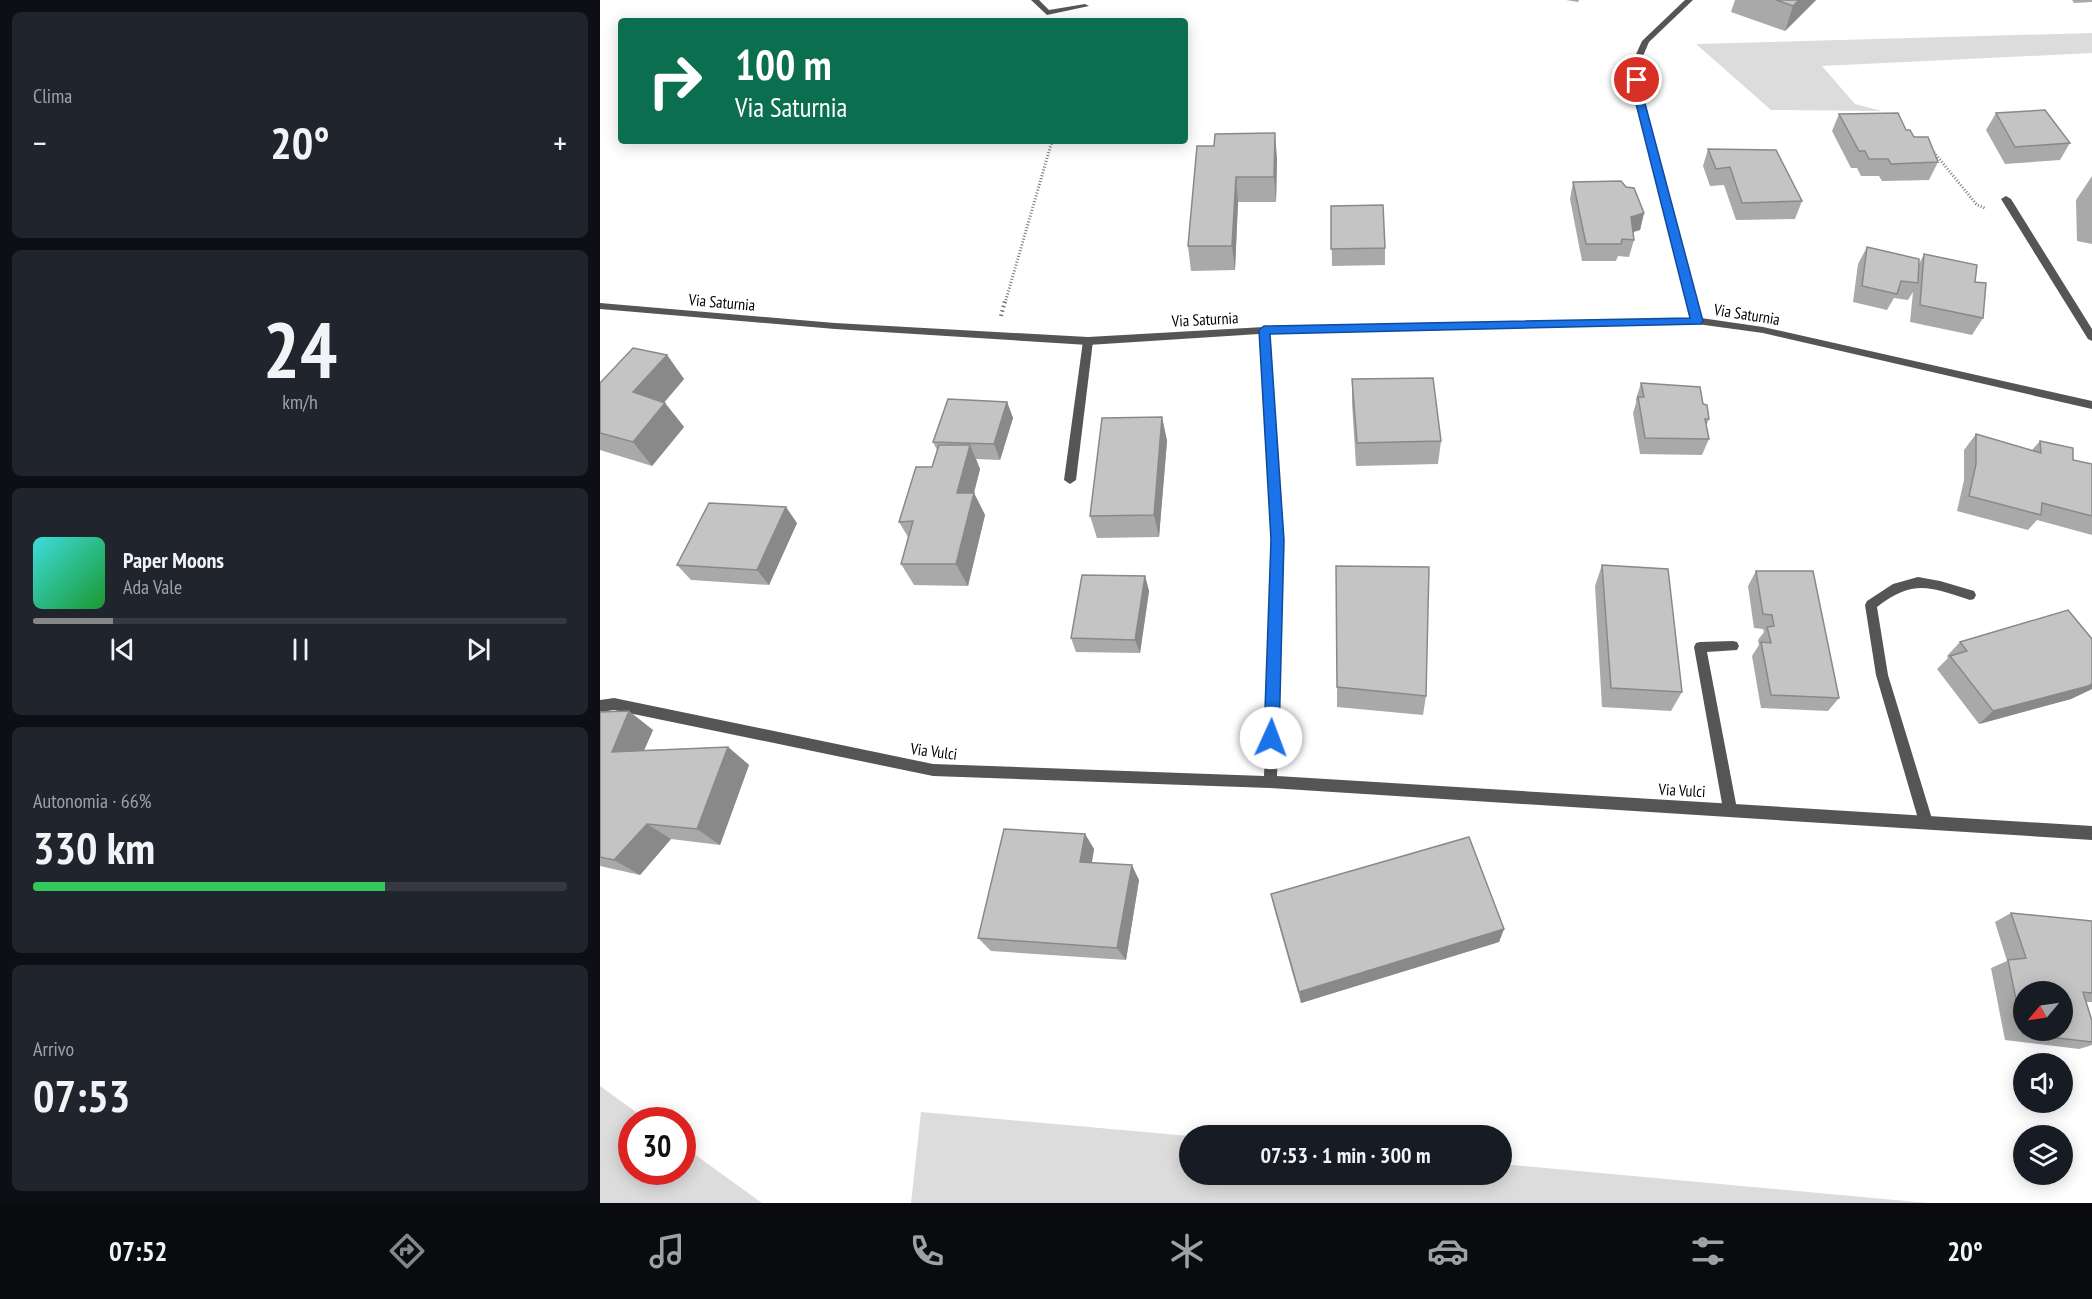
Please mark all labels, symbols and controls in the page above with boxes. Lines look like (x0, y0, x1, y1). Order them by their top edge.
text: 100 m (735, 37, 832, 92)
icon: right (636, 42, 714, 120)
pin (1611, 54, 1662, 105)
icon: arrive (1620, 63, 1653, 96)
text: Clima (33, 83, 72, 109)
text: Via Saturnia (735, 90, 847, 124)
text: 20° (270, 113, 330, 171)
text: − (33, 121, 47, 164)
text: + (553, 121, 567, 164)
street label: Via Saturnia (687, 289, 756, 315)
text: 24 (263, 299, 337, 400)
street label: Via Saturnia (1712, 299, 1781, 329)
street label: Via Saturnia (1170, 307, 1239, 331)
text: km/h (282, 389, 318, 415)
text: Paper Moons (123, 546, 224, 574)
text: Ada Vale (123, 574, 182, 600)
icon: previous (106, 633, 139, 666)
icon: pause (284, 633, 317, 666)
icon: next (462, 633, 495, 666)
position arrow (1239, 706, 1303, 770)
street label: Via Vulci (909, 738, 958, 764)
street label: Via Vulci (1657, 779, 1706, 801)
text: Autonomia · 66% (33, 788, 151, 814)
text: 330 km (33, 818, 155, 876)
north arrow (2013, 981, 2073, 1041)
map controls (2013, 981, 2073, 1185)
text: Arrivo (33, 1036, 74, 1062)
button: sound (2013, 1053, 2073, 1113)
text: 07:53 (33, 1066, 130, 1124)
speed limit sign: 30 (618, 1107, 696, 1185)
button: layers (2013, 1125, 2073, 1185)
text: 07:53 · 1 min · 300 m (1260, 1141, 1431, 1169)
icon: directions (386, 1230, 428, 1272)
icon: music (646, 1230, 688, 1272)
icon: phone (906, 1230, 948, 1272)
icon: climate (1166, 1230, 1208, 1272)
icon: car (1427, 1230, 1469, 1272)
icon: filters (1687, 1230, 1729, 1272)
text: 07:52 (109, 1234, 168, 1268)
text: 20° (1947, 1234, 1983, 1268)

